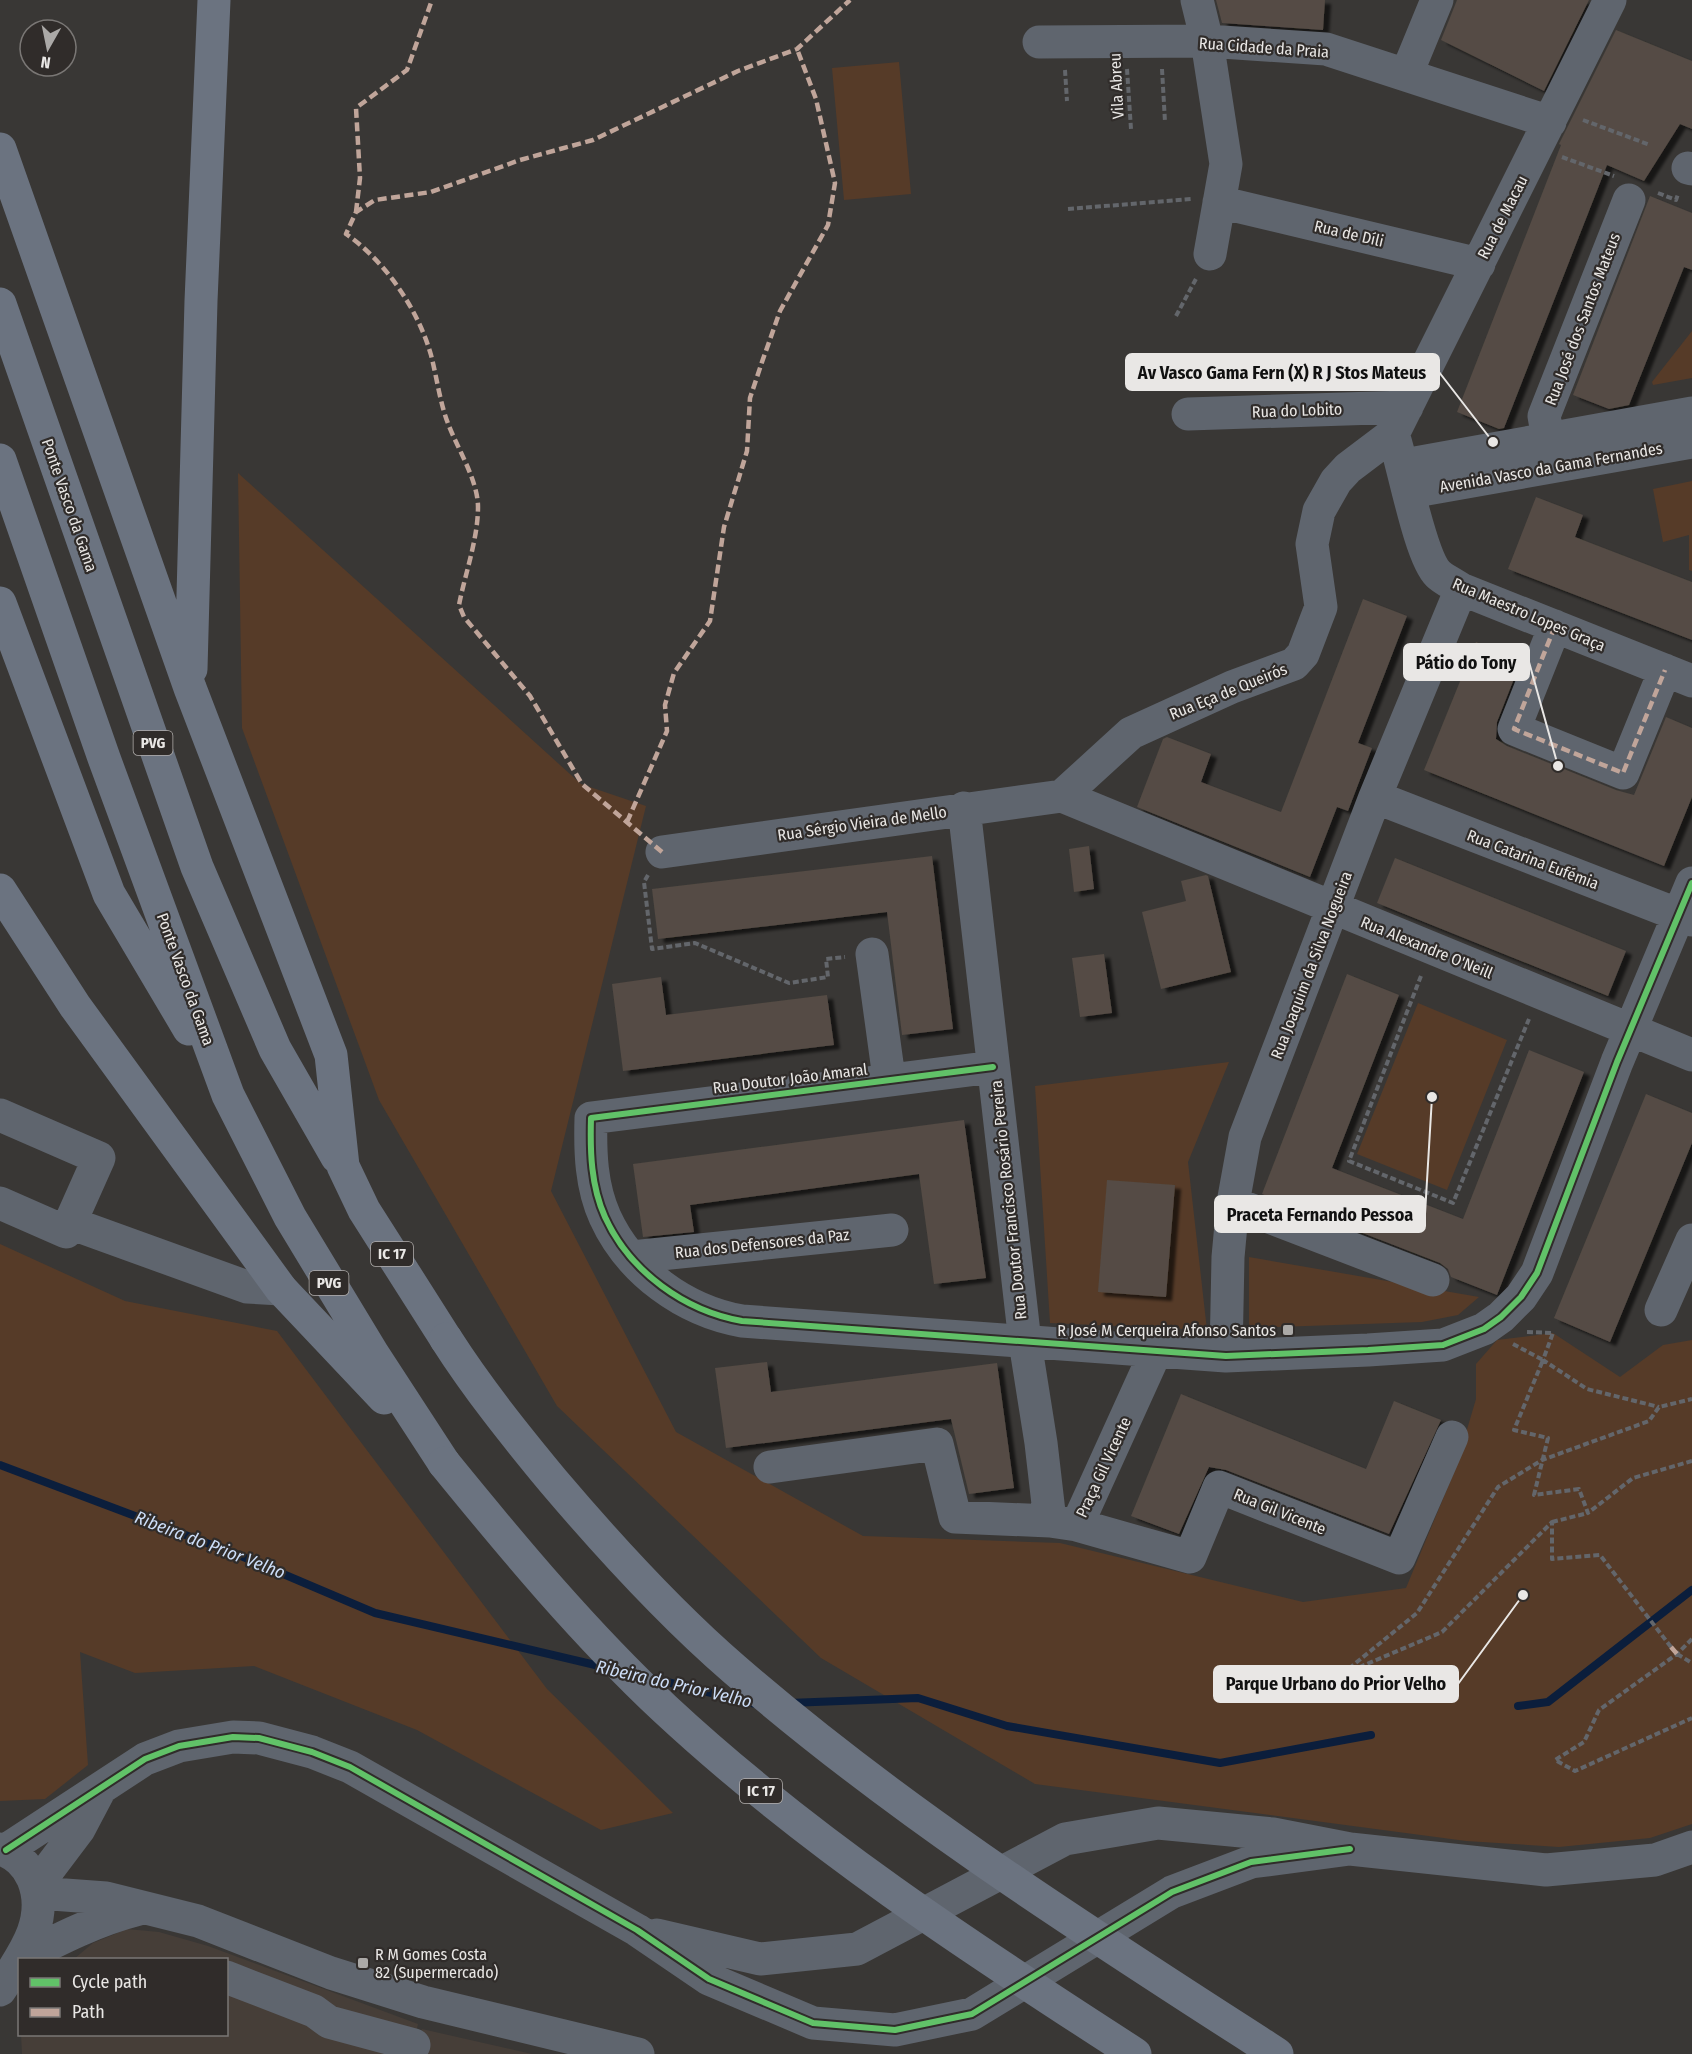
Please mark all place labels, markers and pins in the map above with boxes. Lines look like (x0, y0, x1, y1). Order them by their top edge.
callout: Av Vasco Gama Fern (X) R J Stos Mateus (1126, 354, 1439, 390)
callout: Pátio do Tony (1404, 644, 1529, 680)
callout: Praceta Fernando Pessoa (1215, 1196, 1425, 1232)
place label: R José M Cerqueira Afonso Santos (1057, 1321, 1276, 1340)
marker: R José M Cerqueira Afonso Santos (1281, 1323, 1295, 1337)
callout: Parque Urbano do Prior Velho (1214, 1666, 1458, 1702)
place label: R M Gomes Costa 82 (Supermercado) (375, 1945, 499, 1982)
marker: R M Gomes Costa 82 (Supermercado) (356, 1956, 370, 1970)

